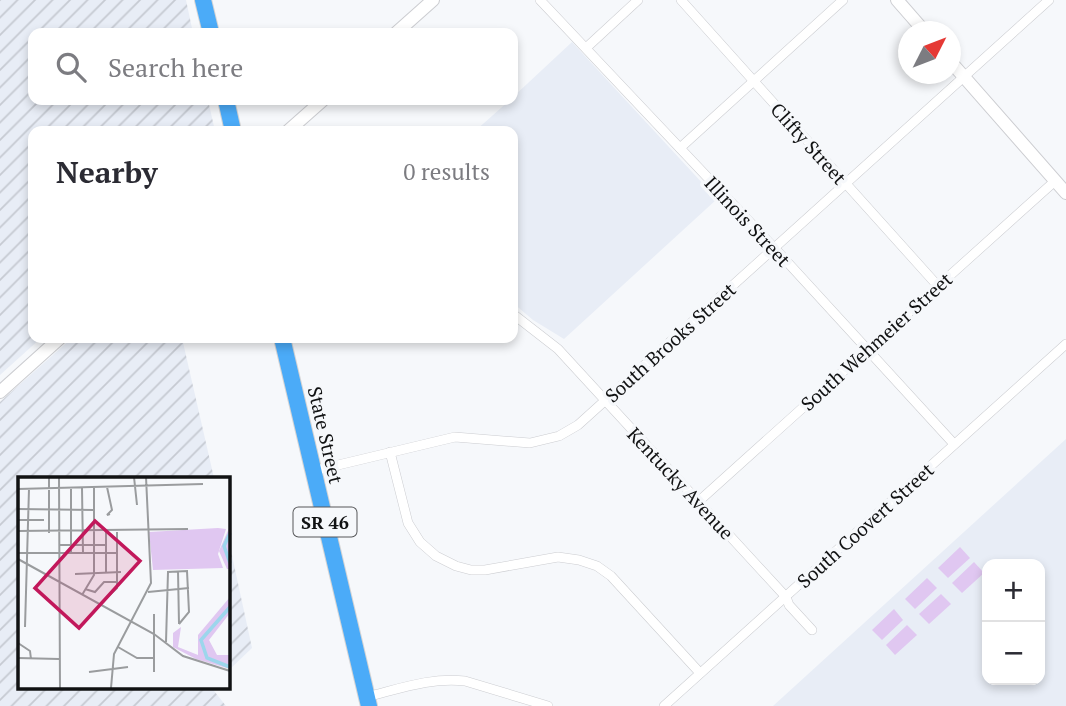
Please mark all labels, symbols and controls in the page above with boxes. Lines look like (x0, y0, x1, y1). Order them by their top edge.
north arrow (898, 21, 961, 84)
search box (28, 28, 518, 105)
icon: search (52, 48, 90, 86)
text: Search here (108, 50, 243, 84)
street label: Clifty Street (766, 97, 852, 189)
text: Nearby (56, 152, 158, 192)
text: 0 results (403, 156, 490, 187)
street label: Illinois Street (700, 170, 796, 272)
street label: South Wehmeier Street (795, 266, 957, 416)
street label: South Brooks Street (599, 277, 741, 407)
street label: State Street (303, 384, 349, 486)
street label: Kentucky Avenue (622, 421, 740, 545)
street label: South Coovert Street (791, 457, 939, 593)
inset map (18, 477, 229, 688)
road number: SR 46 (294, 508, 356, 536)
map controls (982, 559, 1045, 685)
button: + (982, 559, 1045, 622)
button: − (982, 622, 1045, 685)

